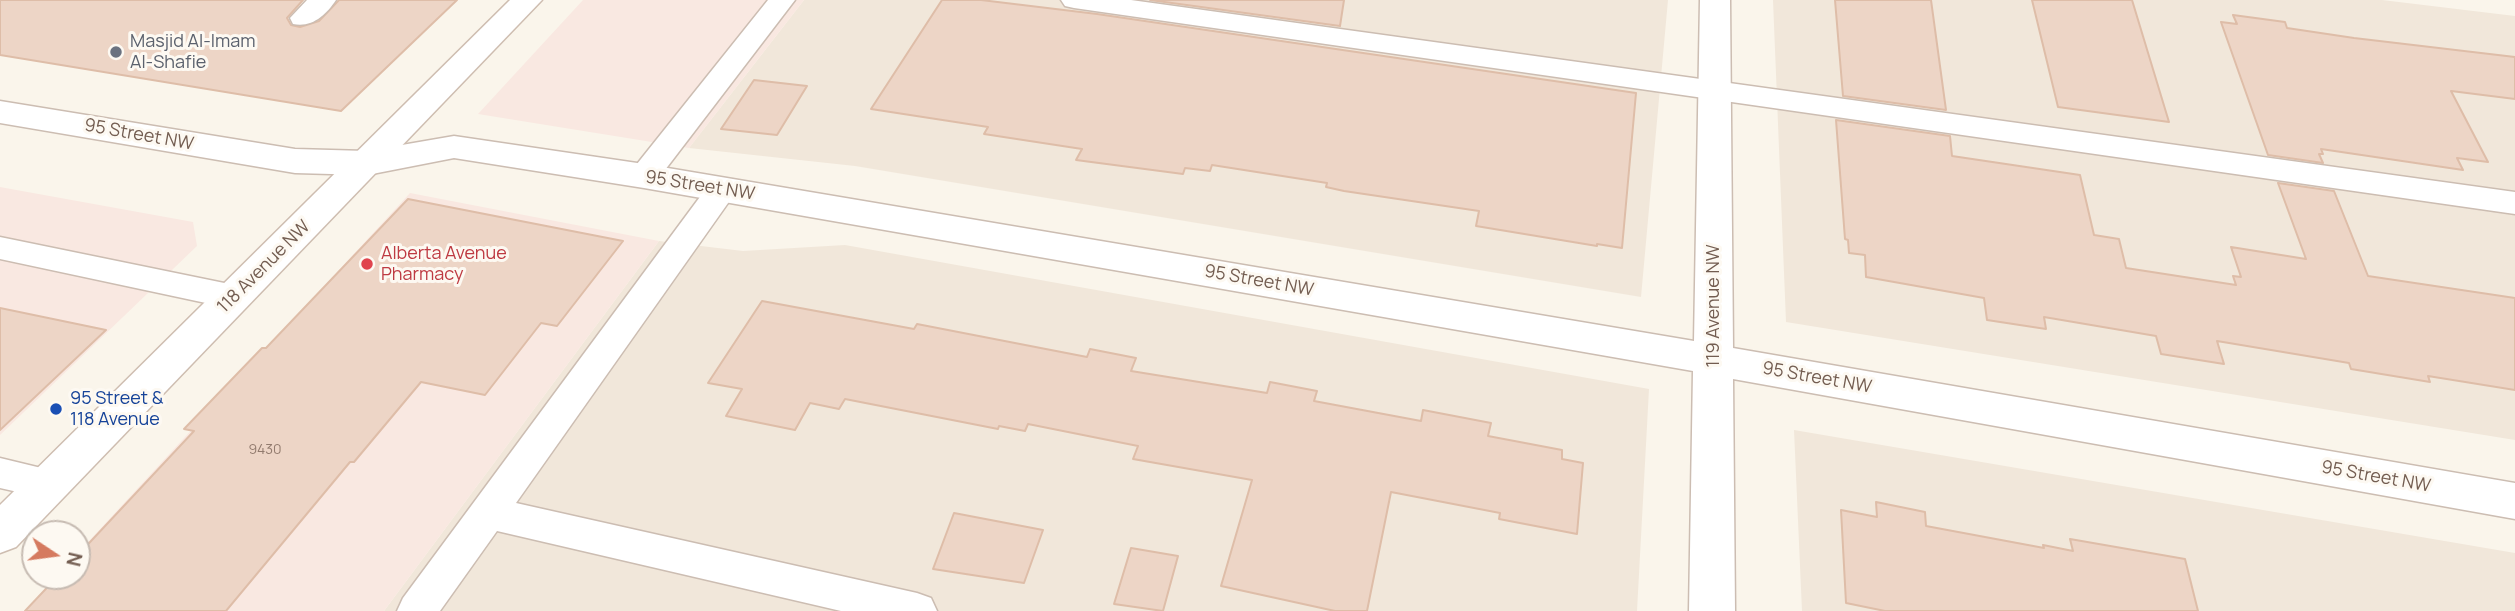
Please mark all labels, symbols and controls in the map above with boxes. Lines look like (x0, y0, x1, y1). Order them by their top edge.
place label: Masjid Al-Imam Al-Shafie (130, 31, 255, 74)
marker: Masjid Al-Imam Al-Shafie (108, 44, 124, 60)
street label: 95 Street NW (83, 115, 195, 155)
street label: 95 Street NW (644, 167, 756, 205)
street label: 118 Avenue NW (213, 216, 315, 318)
place label: Alberta Avenue Pharmacy (381, 243, 507, 286)
street label: 119 Avenue NW (1703, 244, 1725, 368)
marker: Alberta Avenue Pharmacy (359, 256, 375, 272)
street label: 95 Street NW (1203, 261, 1315, 301)
street label: 95 Street NW (1761, 358, 1873, 398)
place label: 95 Street & 118 Avenue (70, 388, 163, 430)
marker: 95 Street & 118 Avenue (48, 401, 64, 417)
house number: 9430 (248, 442, 282, 458)
street label: 95 Street NW (2320, 457, 2432, 497)
north arrow (21, 520, 91, 590)
text: N (60, 550, 89, 569)

